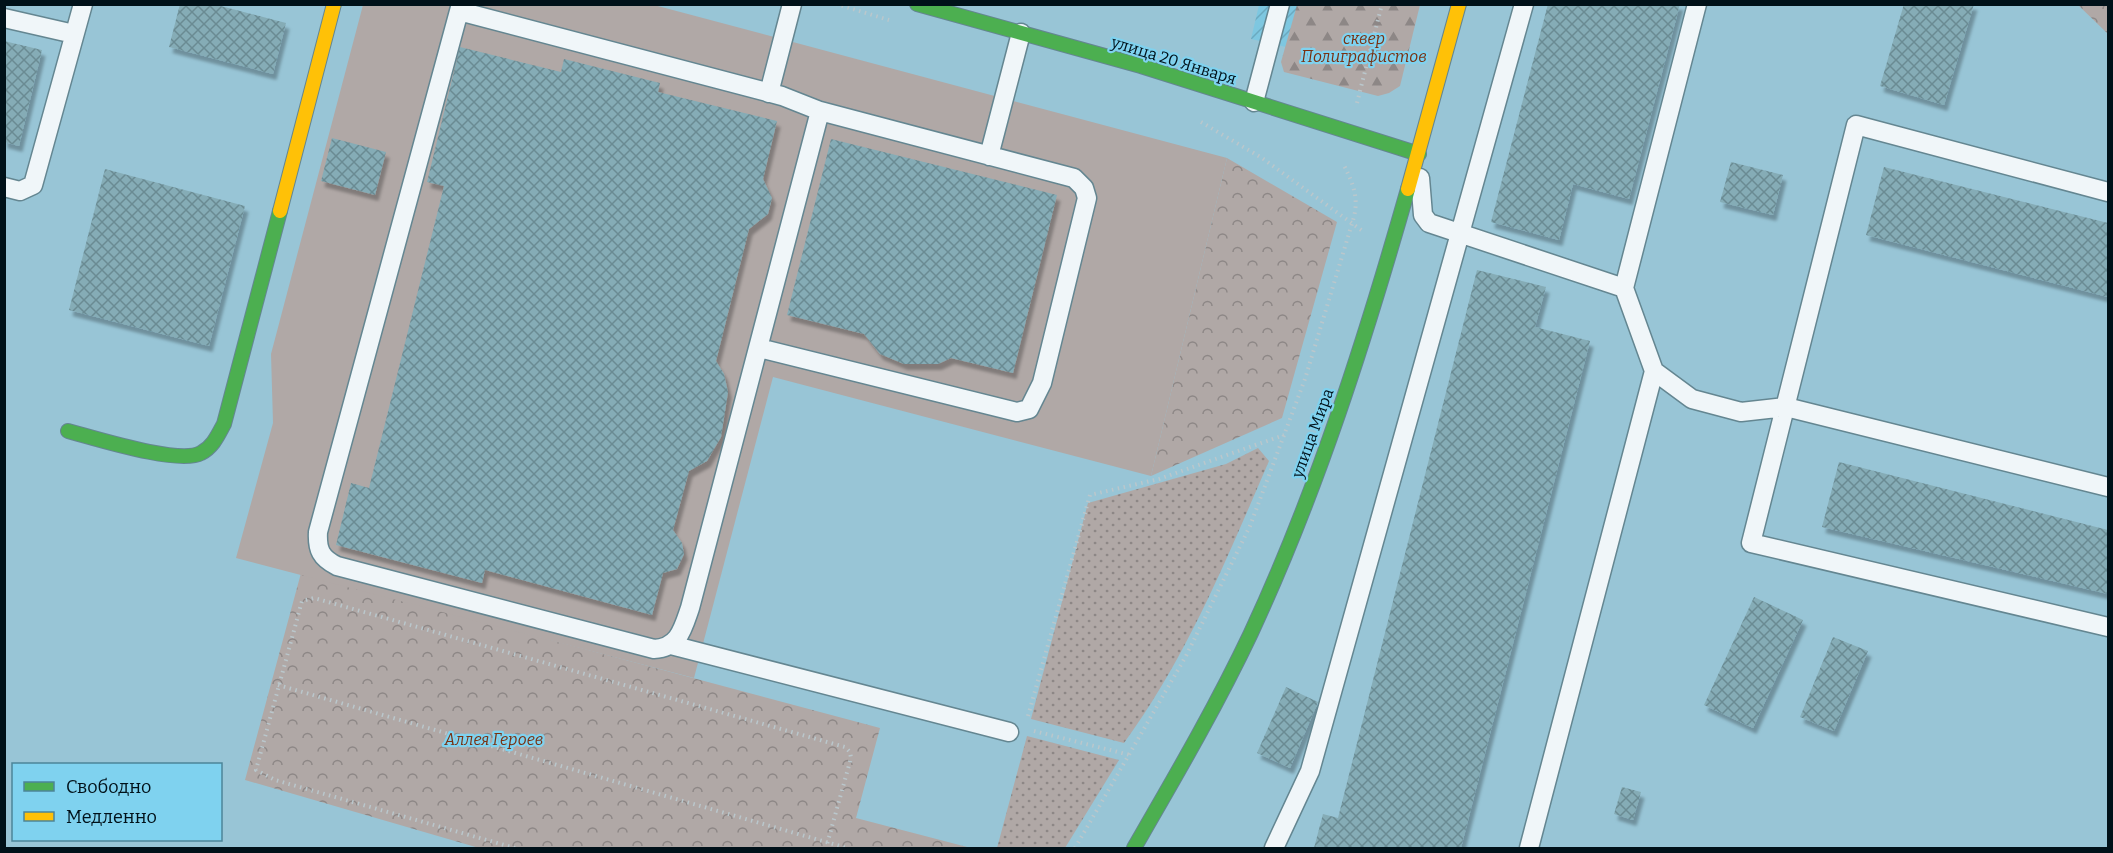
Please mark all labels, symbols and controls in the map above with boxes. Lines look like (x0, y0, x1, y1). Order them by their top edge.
park label: сквер Полиграфистов (1301, 29, 1427, 66)
street label: улица 20 Января (1108, 32, 1239, 89)
street label: улица Мира (1287, 386, 1337, 481)
park label: Аллея Героев (444, 730, 543, 749)
legend (12, 763, 222, 841)
text: Свободно (66, 776, 151, 798)
text: Медленно (66, 806, 157, 828)

